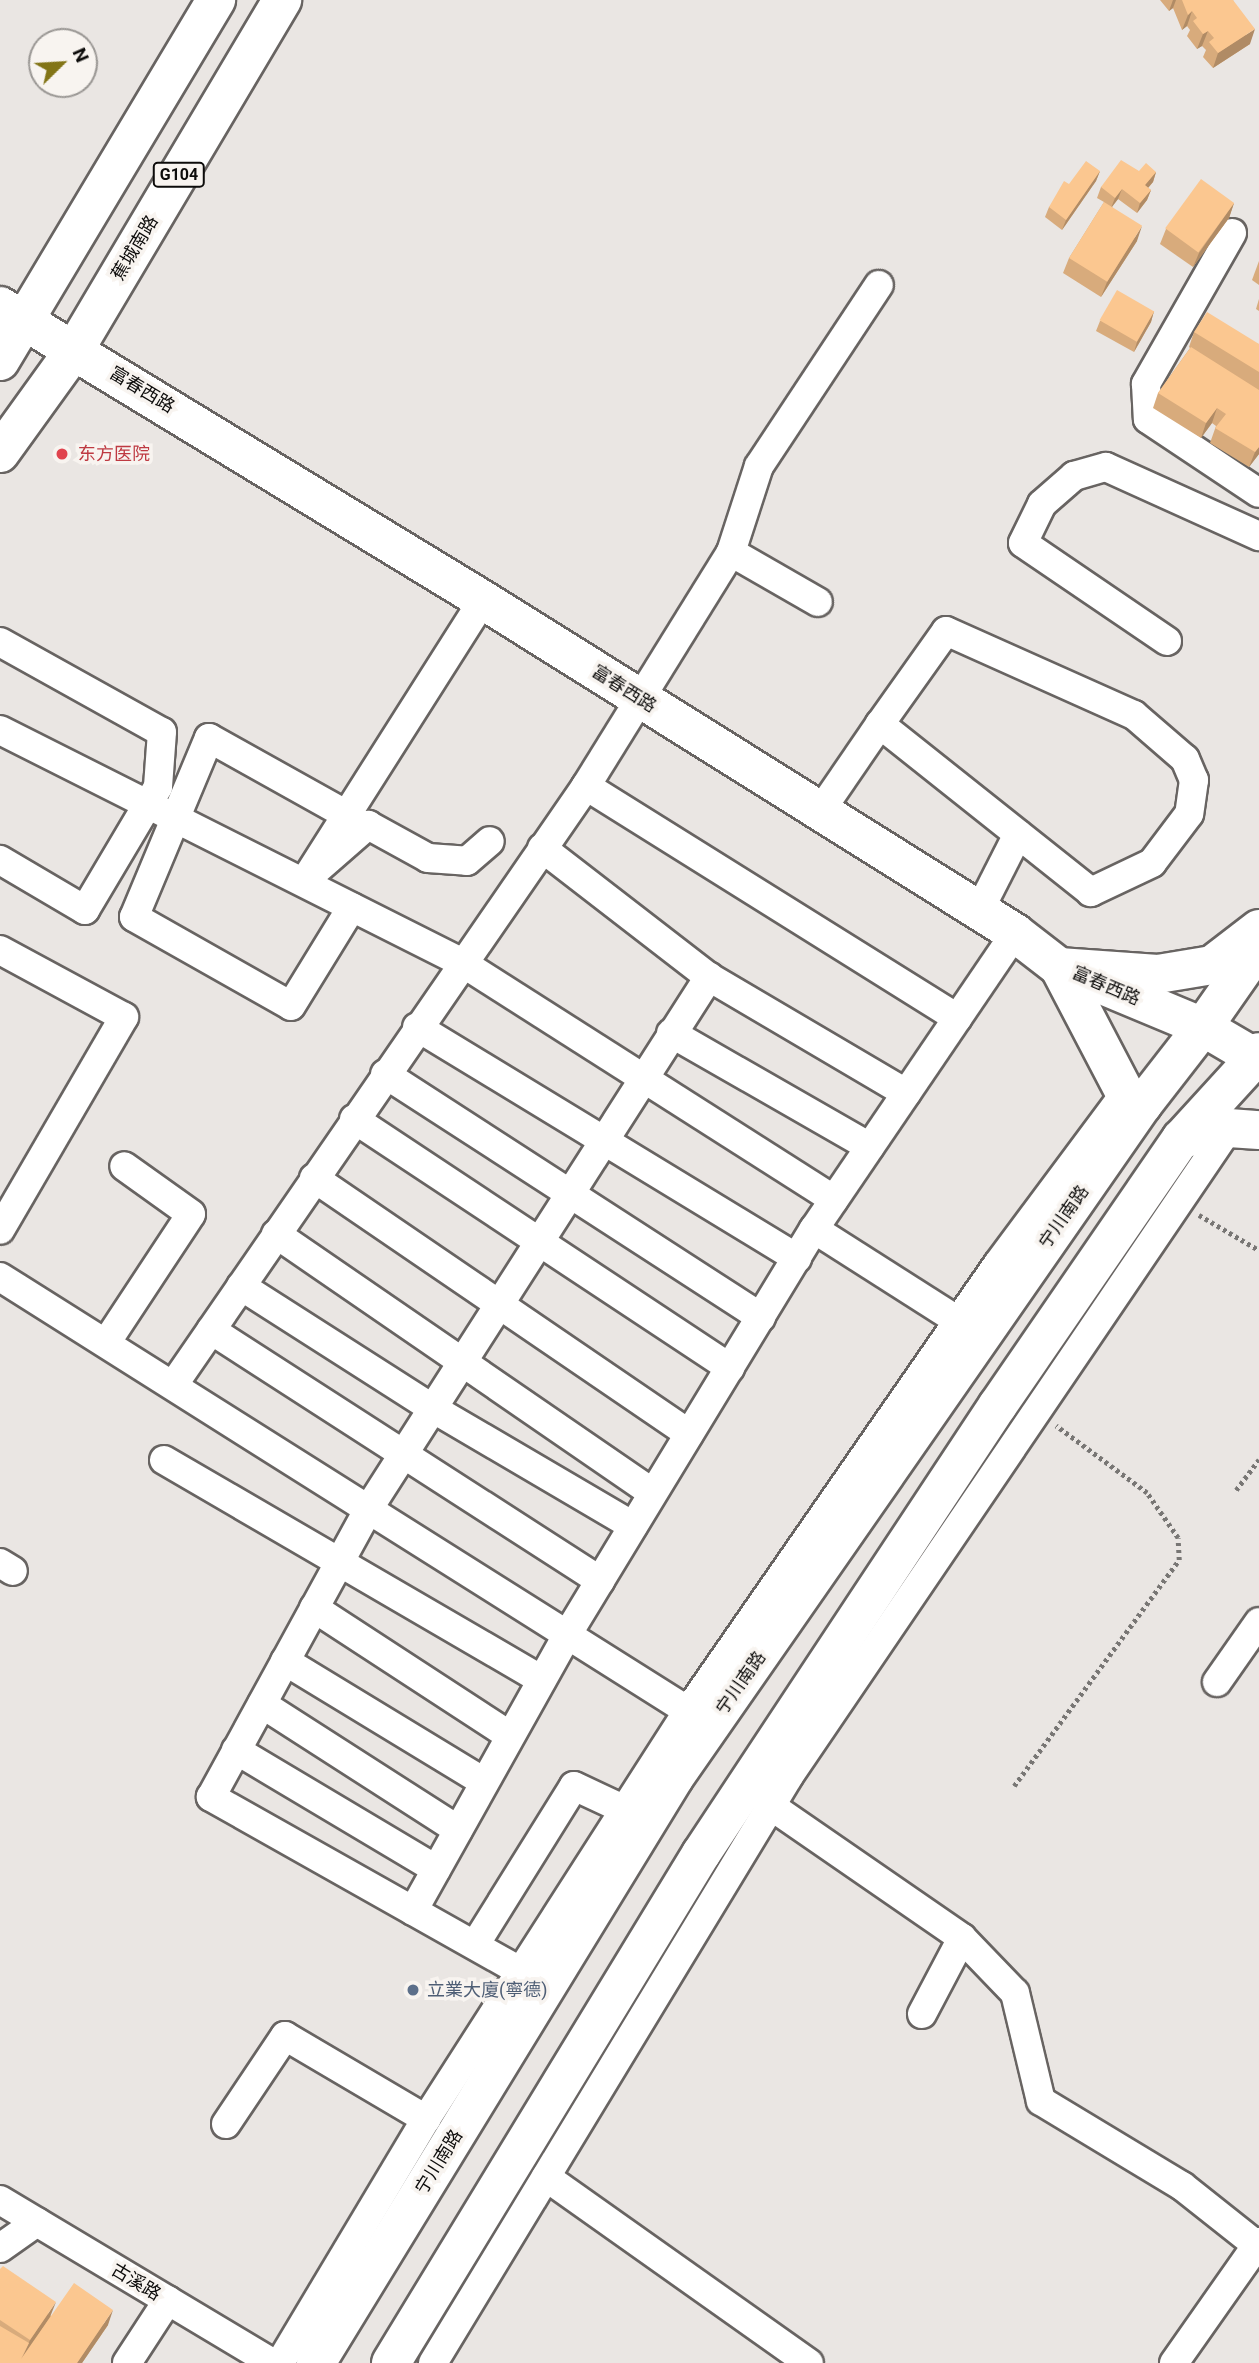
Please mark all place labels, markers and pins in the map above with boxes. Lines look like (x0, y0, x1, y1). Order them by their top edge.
place label: 东方医院 (78, 443, 150, 465)
marker: 东方医院 (52, 444, 72, 464)
place label: 立業大廈(寧德) (427, 1979, 547, 2001)
marker: 立業大廈(寧德) (405, 1982, 421, 1998)

